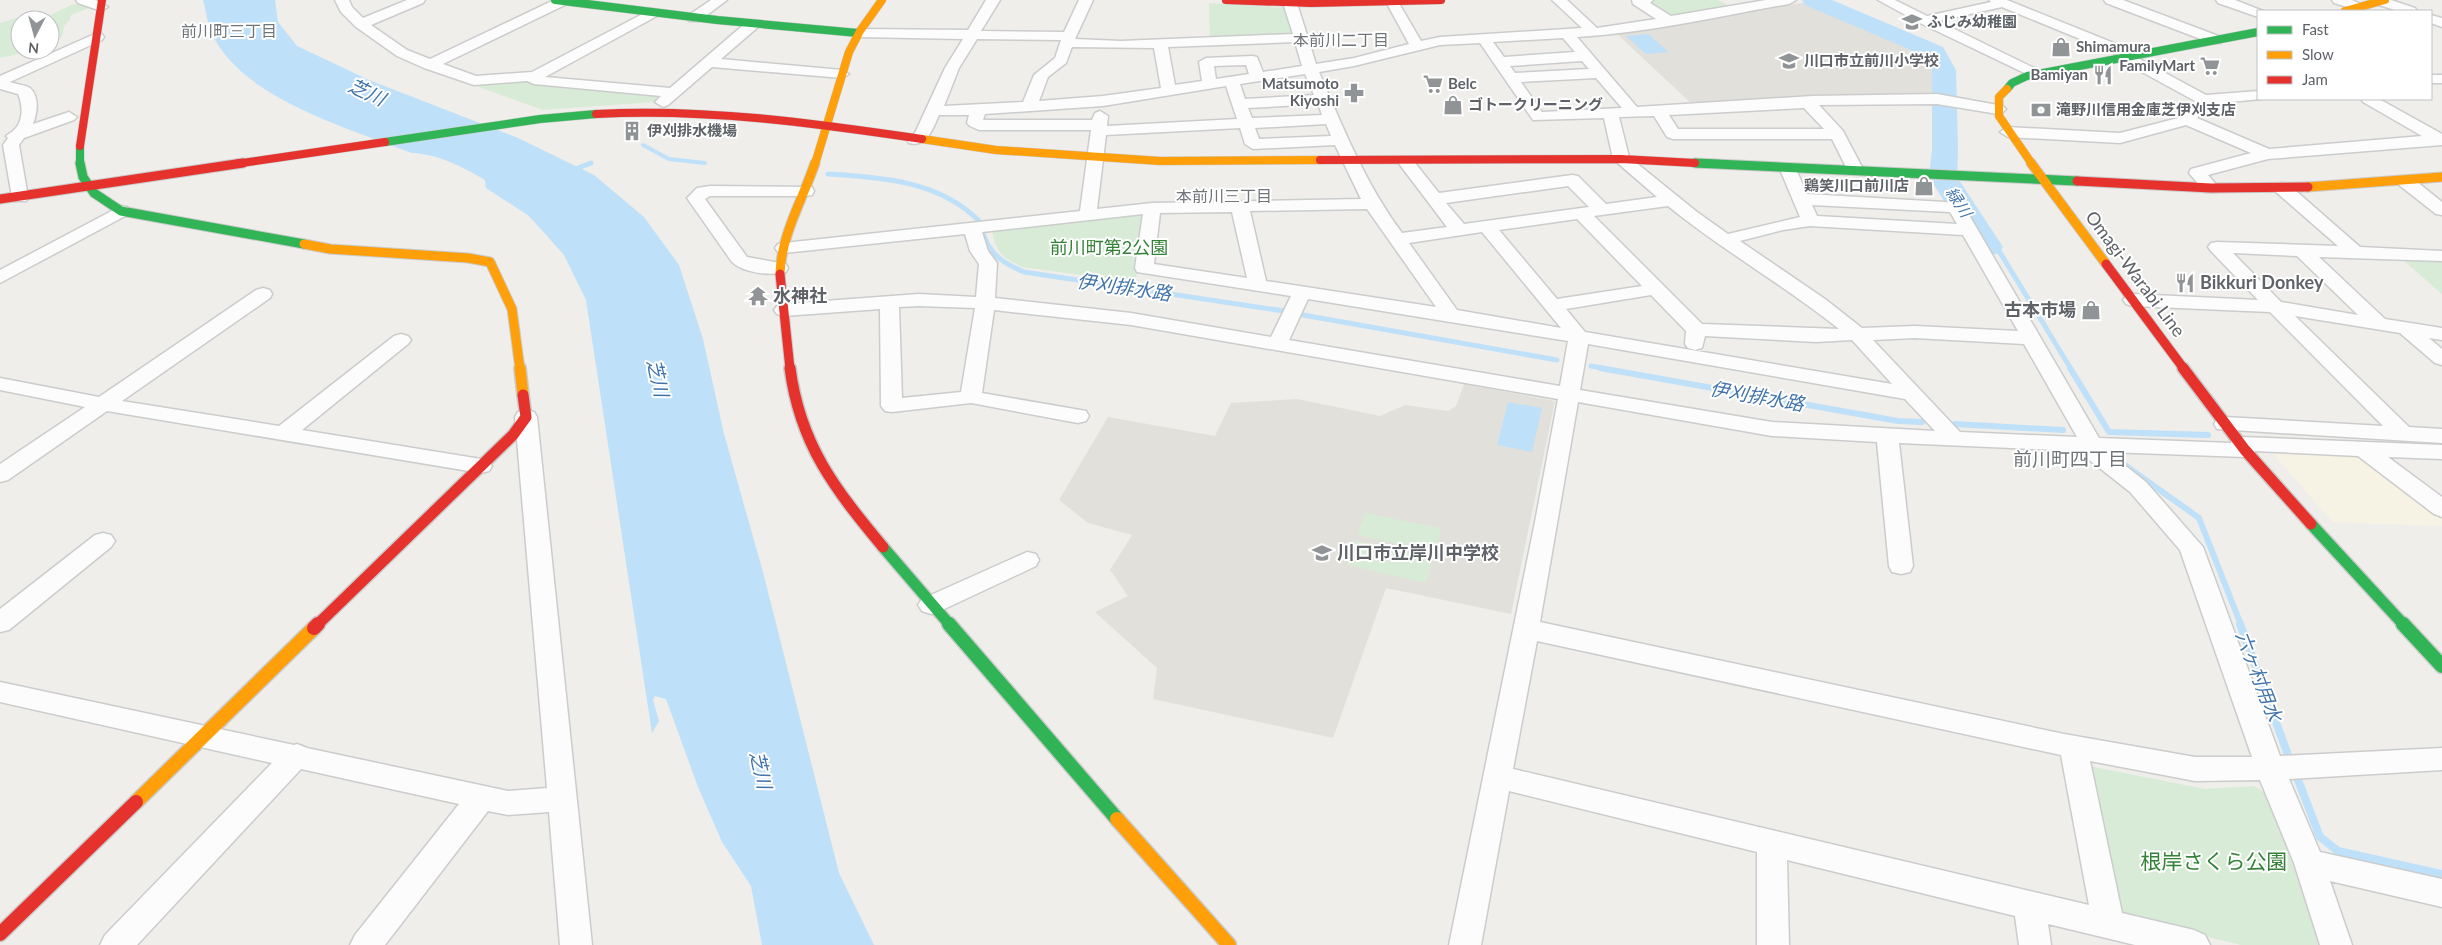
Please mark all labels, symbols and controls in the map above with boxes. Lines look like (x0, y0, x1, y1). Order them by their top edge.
north arrow (10, 10, 60, 60)
legend (2257, 10, 2432, 100)
school or university icon: ふじみ幼稚園 (1901, 11, 1923, 33)
place label: ふじみ幼稚園 (1927, 12, 2017, 30)
text: Fast (2302, 20, 2329, 38)
district label: 前川町三丁目 (181, 21, 277, 40)
district label: 本前川二丁目 (1293, 30, 1389, 49)
shop icon: Shimamura (2050, 36, 2072, 58)
place label: Shimamura (2076, 37, 2151, 55)
text: N (27, 39, 40, 57)
text: Slow (2302, 45, 2334, 63)
school or university icon: 川口市立前川小学校 (1778, 50, 1800, 72)
place label: 川口市立前川小学校 (1804, 51, 1939, 69)
supermarket icon: FamilyMart (2199, 55, 2221, 77)
place label: FamilyMart (2119, 56, 2195, 74)
restaurant icon: Bamiyan (2092, 64, 2114, 86)
place label: Bamiyan (2030, 65, 2088, 83)
text: Jam (2302, 70, 2328, 88)
water label: 芝川 (345, 73, 391, 111)
supermarket icon: Belc (1422, 73, 1444, 95)
place label: Matsumoto Kiyoshi (1262, 74, 1339, 109)
place label: Belc (1448, 74, 1477, 92)
pharmacy icon: Matsumoto Kiyoshi (1343, 82, 1365, 104)
shop icon: ゴトークリーニング (1442, 94, 1464, 116)
place label: ゴトークリーニング (1468, 95, 1603, 113)
bank icon: 滝野川信用金庫芝伊刈支店 (2030, 99, 2052, 121)
place label: 滝野川信用金庫芝伊刈支店 (2056, 100, 2236, 118)
building icon: 伊刈排水機場 (621, 120, 643, 142)
place label: 伊刈排水機場 (647, 121, 737, 139)
shop icon: 鶏笑川口前川店 (1913, 175, 1935, 197)
place label: 鶏笑川口前川店 (1804, 176, 1909, 194)
water label: 緑川 (1943, 183, 1977, 222)
district label: 本前川三丁目 (1176, 186, 1272, 205)
street label: Omagi-Warabi Line (2081, 206, 2190, 341)
park label: 前川町第2公園 (1050, 236, 1168, 258)
water label: 伊刈排水路 (1075, 269, 1175, 305)
place label: Bikkuri Donkey (2200, 271, 2324, 293)
restaurant icon: Bikkuri Donkey (2174, 272, 2196, 294)
place label: 水神社 (773, 284, 827, 306)
temple icon: 水神社 (747, 285, 769, 307)
place label: 古本市場 (2004, 298, 2076, 320)
shop icon: 古本市場 (2080, 299, 2102, 321)
water label: 芝川 (643, 357, 674, 401)
water label: 伊刈排水路 (1708, 376, 1808, 415)
district label: 前川町四丁目 (2013, 447, 2127, 470)
place label: 川口市立岸川中学校 (1337, 541, 1499, 563)
school or university icon: 川口市立岸川中学校 (1311, 542, 1333, 564)
water label: 六ヶ村用水 (2232, 627, 2288, 726)
water label: 芝川 (746, 749, 777, 793)
park label: 根岸さくら公園 (2141, 848, 2288, 873)

